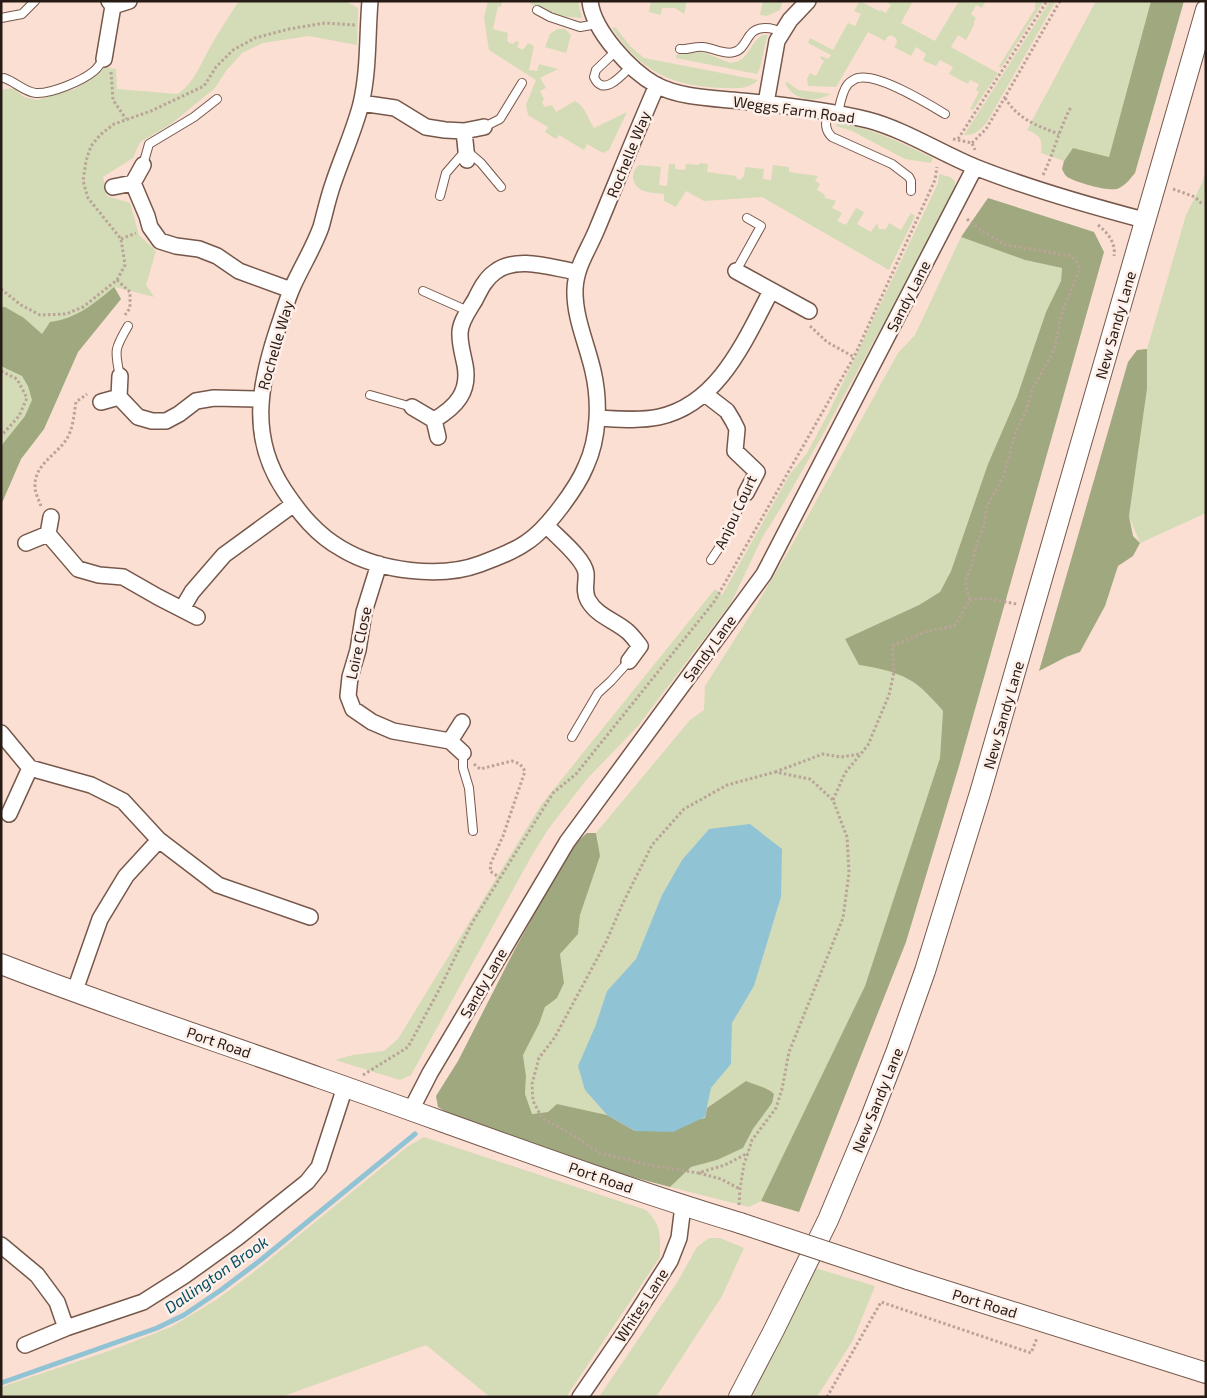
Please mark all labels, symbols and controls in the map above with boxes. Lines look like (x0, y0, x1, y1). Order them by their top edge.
street label: Weggs Farm Road (732, 92, 856, 126)
street label: Rochelle Way (602, 108, 654, 200)
street label: Sandy Lane (882, 257, 934, 335)
street label: New Sandy Lane (1091, 269, 1139, 381)
street label: Rochelle Way (254, 298, 296, 392)
street label: Anjou Court (710, 472, 761, 552)
street label: Loire Close (341, 605, 375, 681)
street label: Sandy Lane (679, 611, 739, 685)
street label: New Sandy Lane (979, 659, 1027, 771)
street label: Sandy Lane (456, 945, 510, 1021)
street label: Port Road (184, 1023, 254, 1061)
street label: New Sandy Lane (848, 1045, 906, 1155)
street label: Port Road (566, 1158, 636, 1196)
water label: Dallington Brook (161, 1231, 271, 1317)
street label: Whites Lane (611, 1265, 671, 1345)
street label: Port Road (950, 1285, 1020, 1321)

